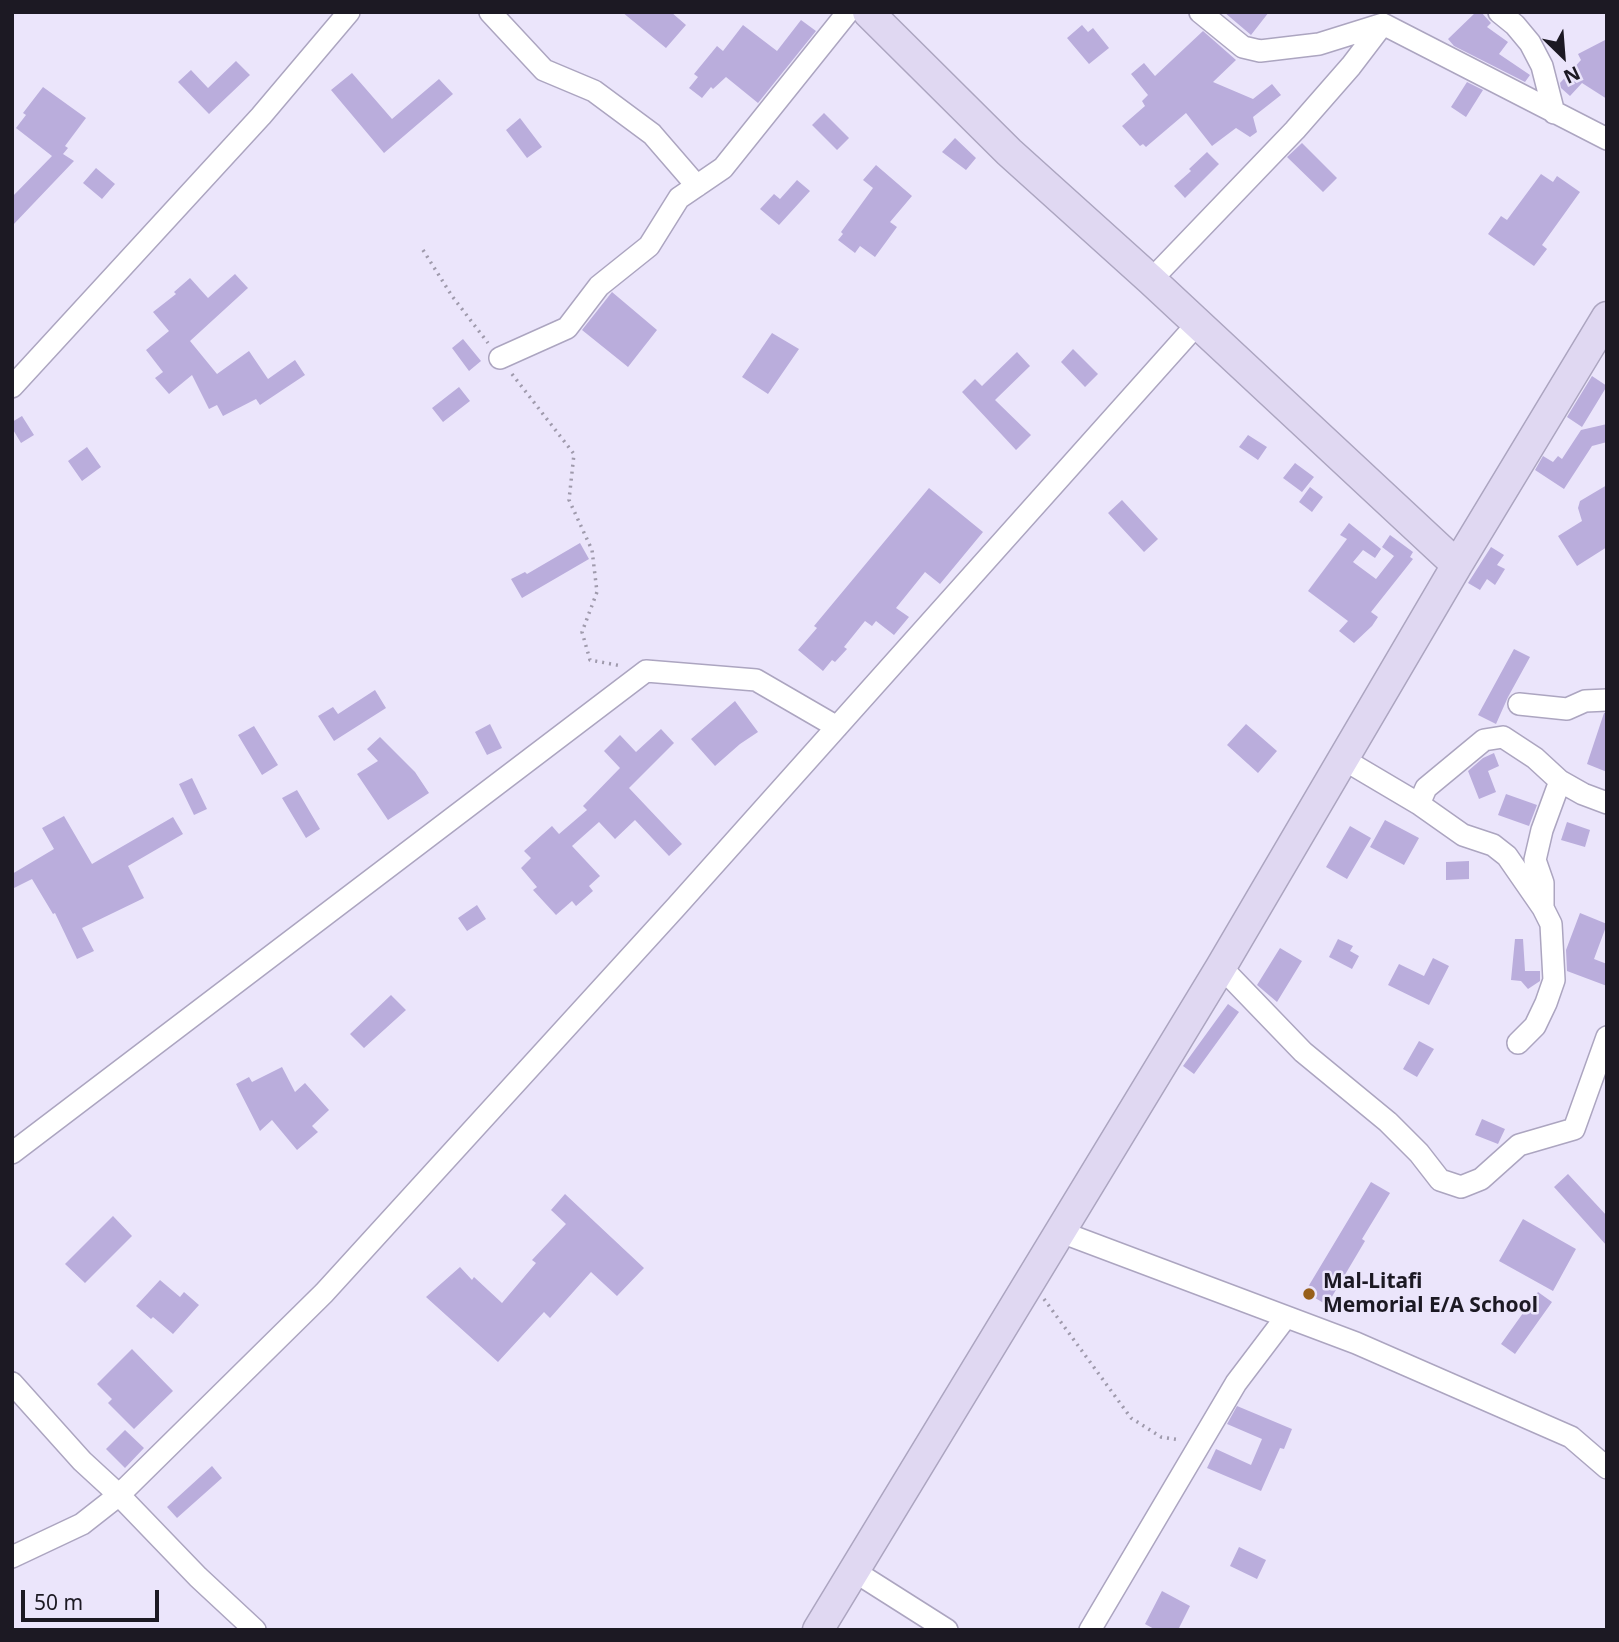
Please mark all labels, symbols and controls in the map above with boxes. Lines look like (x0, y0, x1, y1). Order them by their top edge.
north arrow (1528, 21, 1598, 91)
text: N (1559, 60, 1584, 90)
place label: Mal-Litafi Memorial E/A School (1323, 1269, 1538, 1319)
marker: Mal-Litafi Memorial E/A School (1301, 1286, 1317, 1302)
scale bar (24, 1576, 163, 1620)
text: 50 m (34, 1588, 83, 1616)

